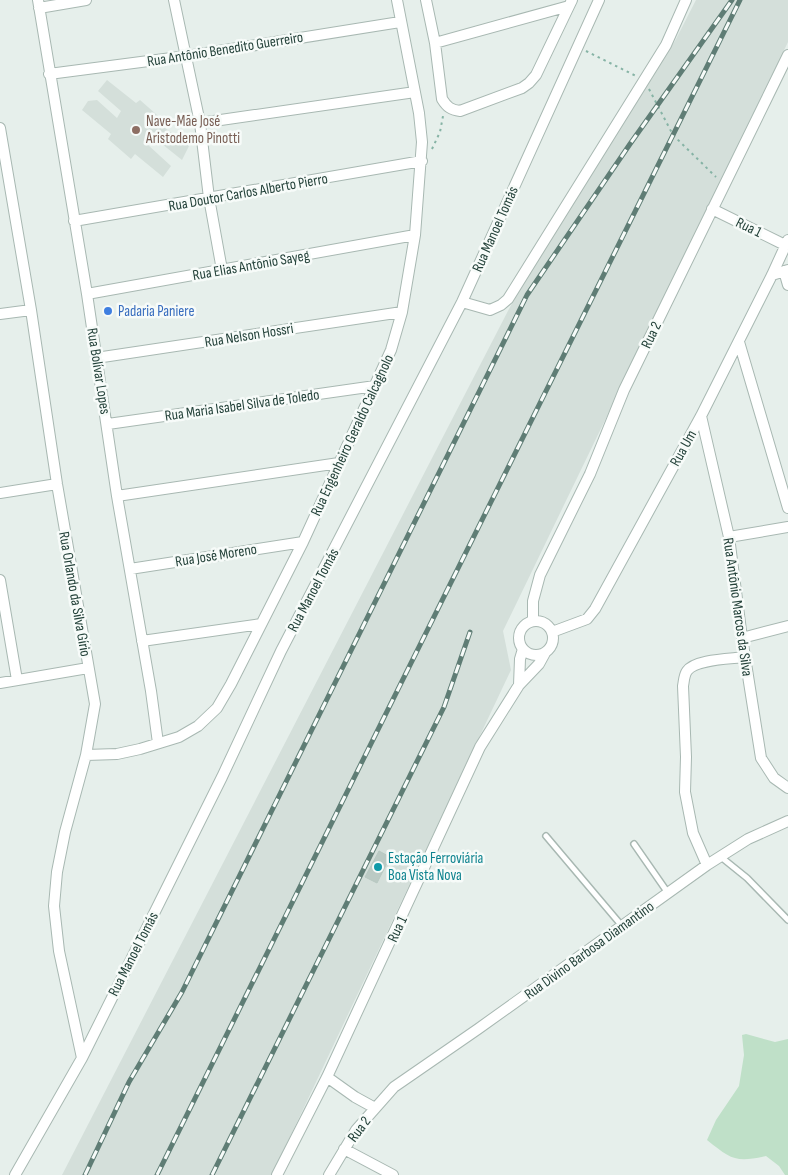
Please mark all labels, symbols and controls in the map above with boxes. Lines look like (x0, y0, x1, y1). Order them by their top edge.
street label: Rua Antônio Benedito Guerreiro (146, 28, 304, 71)
place label: Nave-Mãe José Aristodemo Pinotti (145, 112, 240, 148)
marker: Nave-Mãe José Aristodemo Pinotti (130, 124, 142, 136)
street label: Rua Doutor Carlos Alberto Pierro (167, 169, 329, 216)
street label: Rua Manoel Tomás (468, 183, 523, 275)
street label: Rua 1 (733, 213, 766, 242)
street label: Rua Elias Antônio Sayeg (191, 246, 311, 285)
place label: Padaria Paniere (118, 302, 194, 321)
marker: Padaria Paniere (102, 305, 114, 317)
street label: Rua Nelson Hossri (203, 319, 295, 352)
street label: Rua 2 (637, 319, 666, 352)
street label: Rua Bolívar Lopes (82, 327, 115, 416)
street label: Rua Engenheiro Geraldo Calcagnolo (307, 351, 398, 519)
street label: Rua Maria Isabel Silva de Toledo (164, 385, 321, 426)
street label: Rua Um (666, 427, 701, 470)
street label: Rua Orlando da Silva Gírio (54, 530, 95, 658)
street label: Rua Antônio Marcos da Silva (718, 537, 757, 678)
street label: Rua José Moreno (174, 540, 258, 571)
street label: Rua Manoel Tomás (283, 545, 343, 635)
place label: Estação Ferroviária Boa Vista Nova (388, 849, 483, 885)
marker: Estação Ferroviária Boa Vista Nova (372, 861, 384, 873)
street label: Rua Divino Barbosa Diamantino (521, 897, 658, 1004)
street label: Rua Manoel Tomás (104, 909, 163, 1000)
street label: Rua 1 (383, 912, 412, 945)
street label: Rua 2 (344, 1113, 375, 1146)

